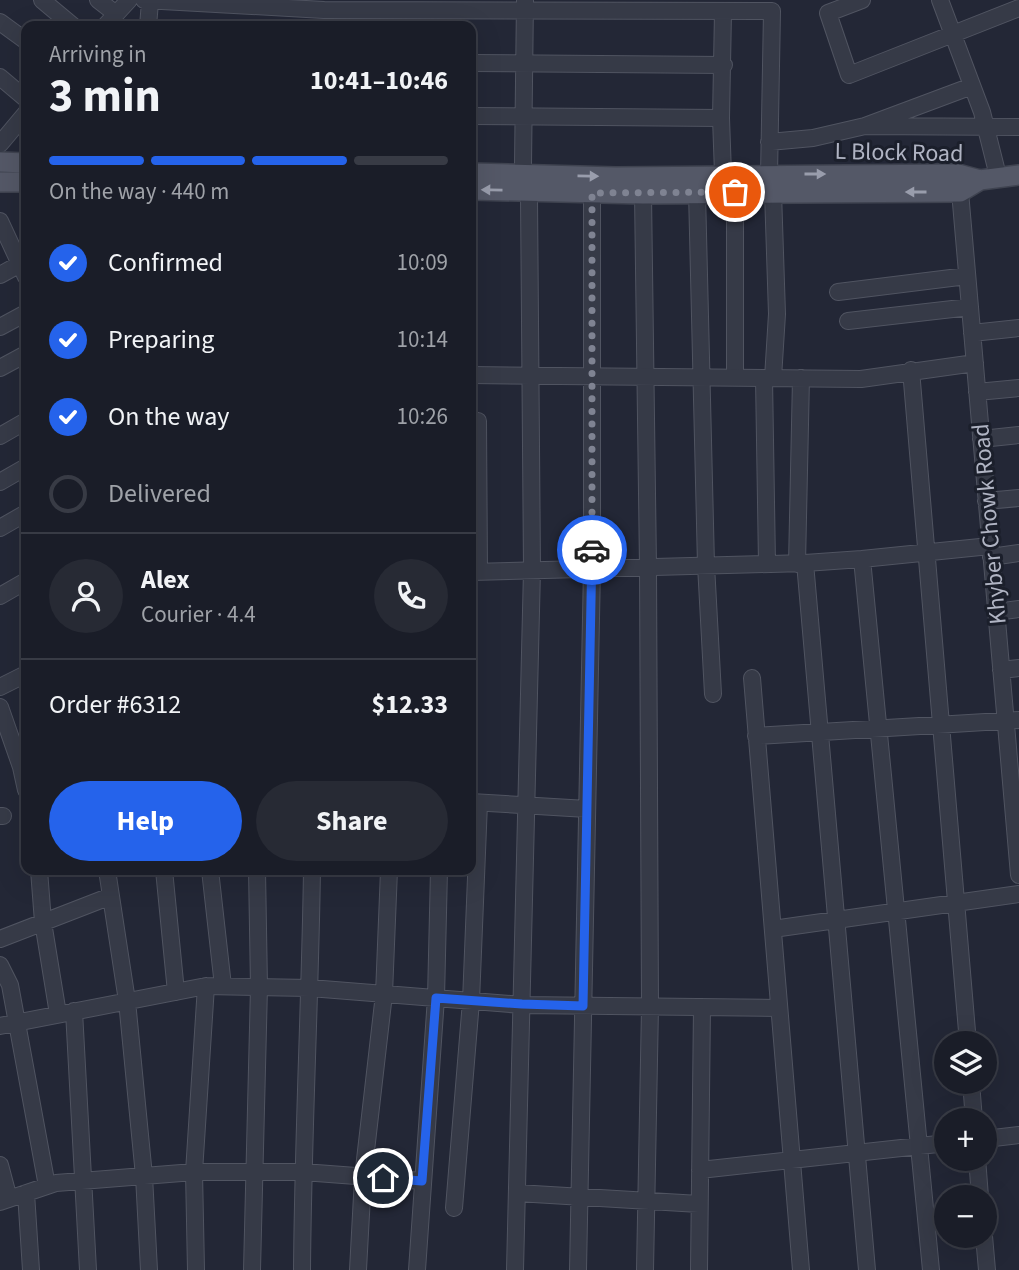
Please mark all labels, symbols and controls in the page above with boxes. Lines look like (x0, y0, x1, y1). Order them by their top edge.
text: Arriving in (49, 38, 147, 71)
text: 10:41–10:46 (310, 62, 448, 99)
text: 3 min (49, 64, 161, 129)
street label: L Block Road (834, 134, 964, 171)
pin (705, 162, 765, 222)
one-way arrow (805, 168, 827, 180)
one-way arrow (577, 171, 599, 182)
icon: bag (716, 173, 754, 211)
text: On the way · 440 m (49, 175, 229, 208)
one-way arrow (481, 185, 503, 196)
one-way arrow (904, 186, 926, 198)
icon: check (49, 244, 87, 282)
text: Confirmed (108, 244, 223, 281)
text: 10:09 (397, 246, 448, 279)
icon: check (49, 321, 87, 359)
text: Preparing (108, 321, 214, 358)
text: 10:14 (397, 323, 448, 356)
icon: check (49, 398, 87, 436)
text: On the way (108, 398, 229, 435)
text: 10:26 (397, 400, 448, 433)
street label: Khyber Chowk Road (963, 422, 1016, 626)
text: Delivered (108, 475, 211, 512)
courier (557, 515, 627, 585)
icon: car (573, 531, 611, 569)
button: person (49, 559, 123, 633)
button: phone (374, 559, 448, 633)
text: Alex (141, 561, 190, 598)
text: Courier · 4.4 (141, 598, 256, 631)
text: Order #6312 (49, 686, 181, 723)
text: $12.33 (372, 686, 448, 723)
button: Help (49, 781, 242, 861)
button: Share (256, 781, 448, 861)
map controls (934, 1031, 997, 1248)
button: layers (934, 1031, 997, 1094)
button: + (934, 1108, 997, 1171)
pin (353, 1148, 413, 1208)
icon: home (364, 1159, 402, 1197)
button: − (934, 1185, 997, 1248)

